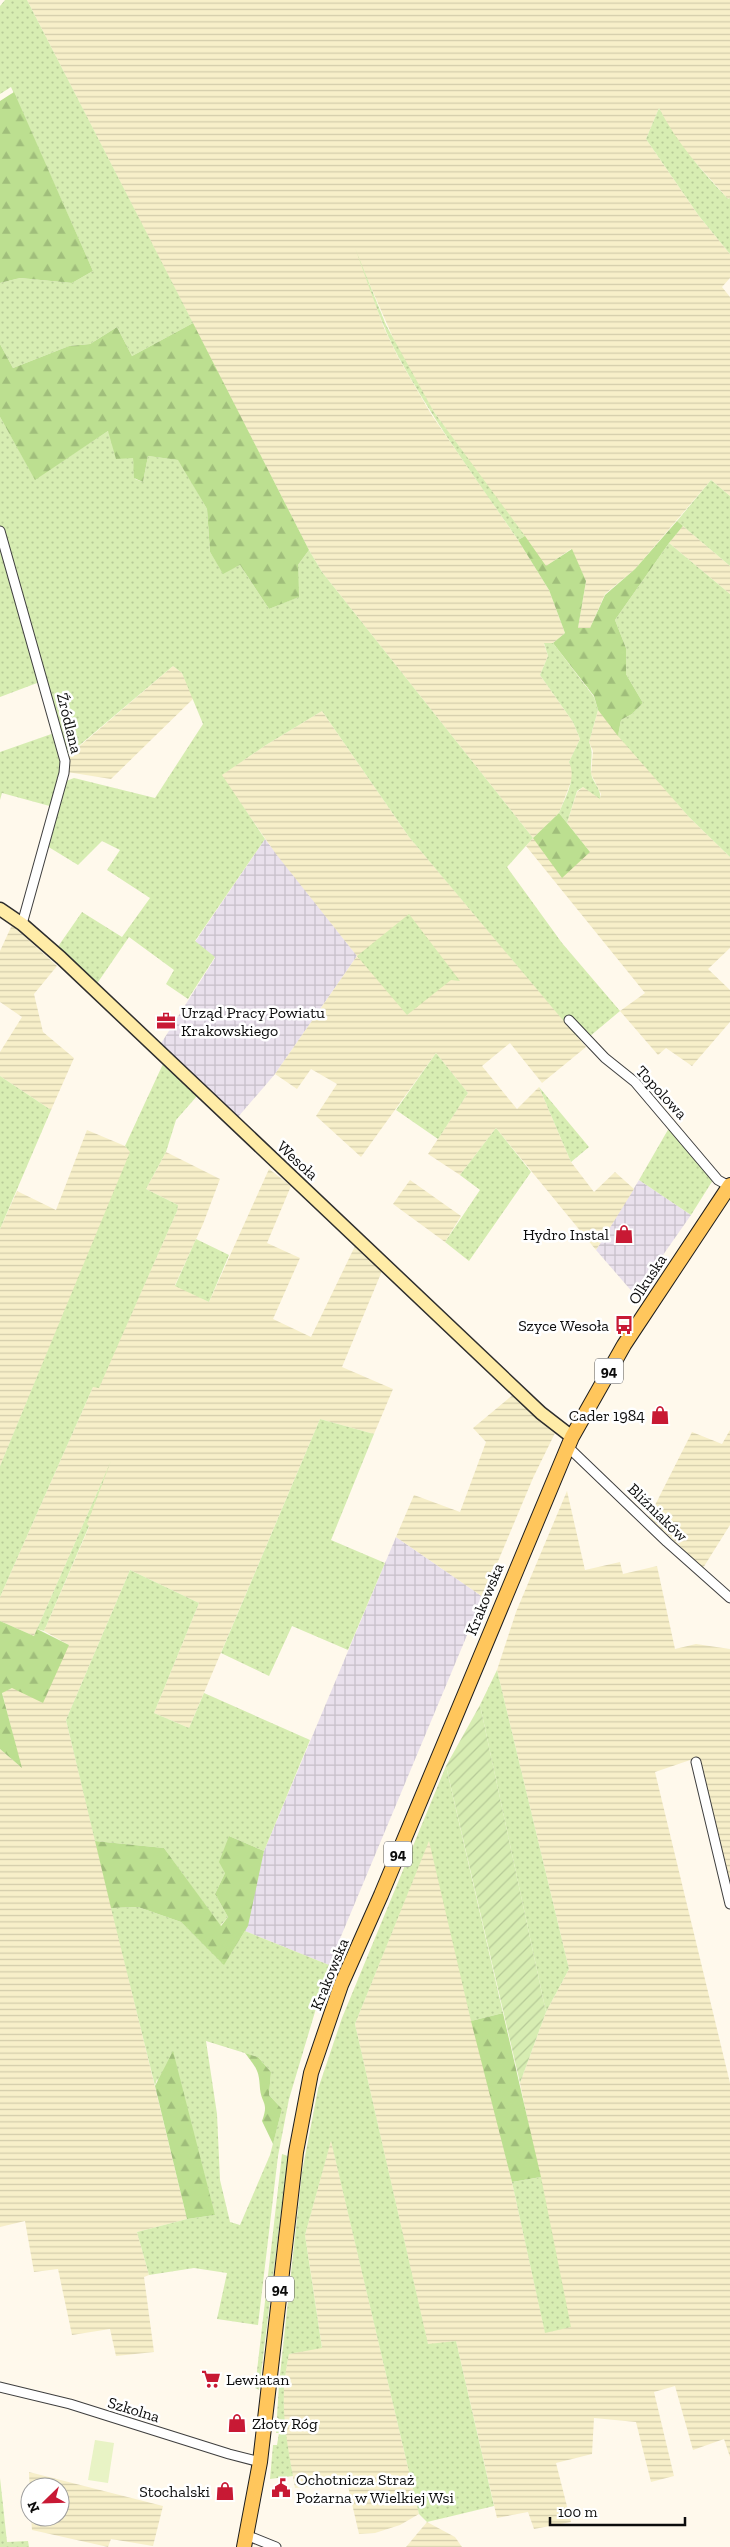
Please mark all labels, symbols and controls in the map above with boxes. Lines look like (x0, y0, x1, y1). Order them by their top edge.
street label: Źródlana (53, 691, 86, 756)
place label: Urząd Pracy Powiatu Krakowskiego (181, 1003, 325, 1040)
office icon: Urząd Pracy Powiatu Krakowskiego (155, 1010, 177, 1032)
street label: Topolowa (632, 1062, 691, 1123)
street label: Wesoła (273, 1137, 322, 1184)
shop icon: Hydro Instal (613, 1223, 635, 1245)
place label: Hydro Instal (523, 1225, 609, 1244)
street label: Olkuska (624, 1250, 671, 1308)
bus stop icon: Szyce Wesoła (613, 1314, 635, 1336)
place label: Szyce Wesoła (518, 1316, 609, 1335)
road number: 94 (595, 1358, 623, 1384)
shop icon: Cader 1984 (649, 1404, 671, 1426)
place label: Cader 1984 (569, 1406, 645, 1425)
street label: Bliźniaków (624, 1479, 692, 1546)
street label: Krakowska (461, 1560, 508, 1638)
road number: 94 (384, 1842, 412, 1866)
street label: Krakowska (306, 1935, 353, 2013)
road number: 94 (266, 2276, 294, 2302)
supermarket icon: Lewiatan (200, 2368, 222, 2390)
place label: Lewiatan (226, 2370, 290, 2389)
street label: Szkolna (106, 2393, 162, 2426)
shop icon: Złoty Róg (226, 2412, 248, 2434)
place label: Złoty Róg (252, 2414, 318, 2433)
place label: Ochotnicza Straż Pożarna w Wielkiej Wsi (296, 2470, 455, 2507)
north arrow (20, 2477, 70, 2527)
public building icon: Ochotnicza Straż Pożarna w Wielkiej Wsi (270, 2477, 292, 2499)
shop icon: Stochalski (214, 2480, 236, 2502)
place label: Stochalski (139, 2482, 211, 2501)
scale bar (550, 2494, 685, 2526)
text: N (23, 2498, 43, 2515)
text: 100 m (558, 2503, 597, 2521)

